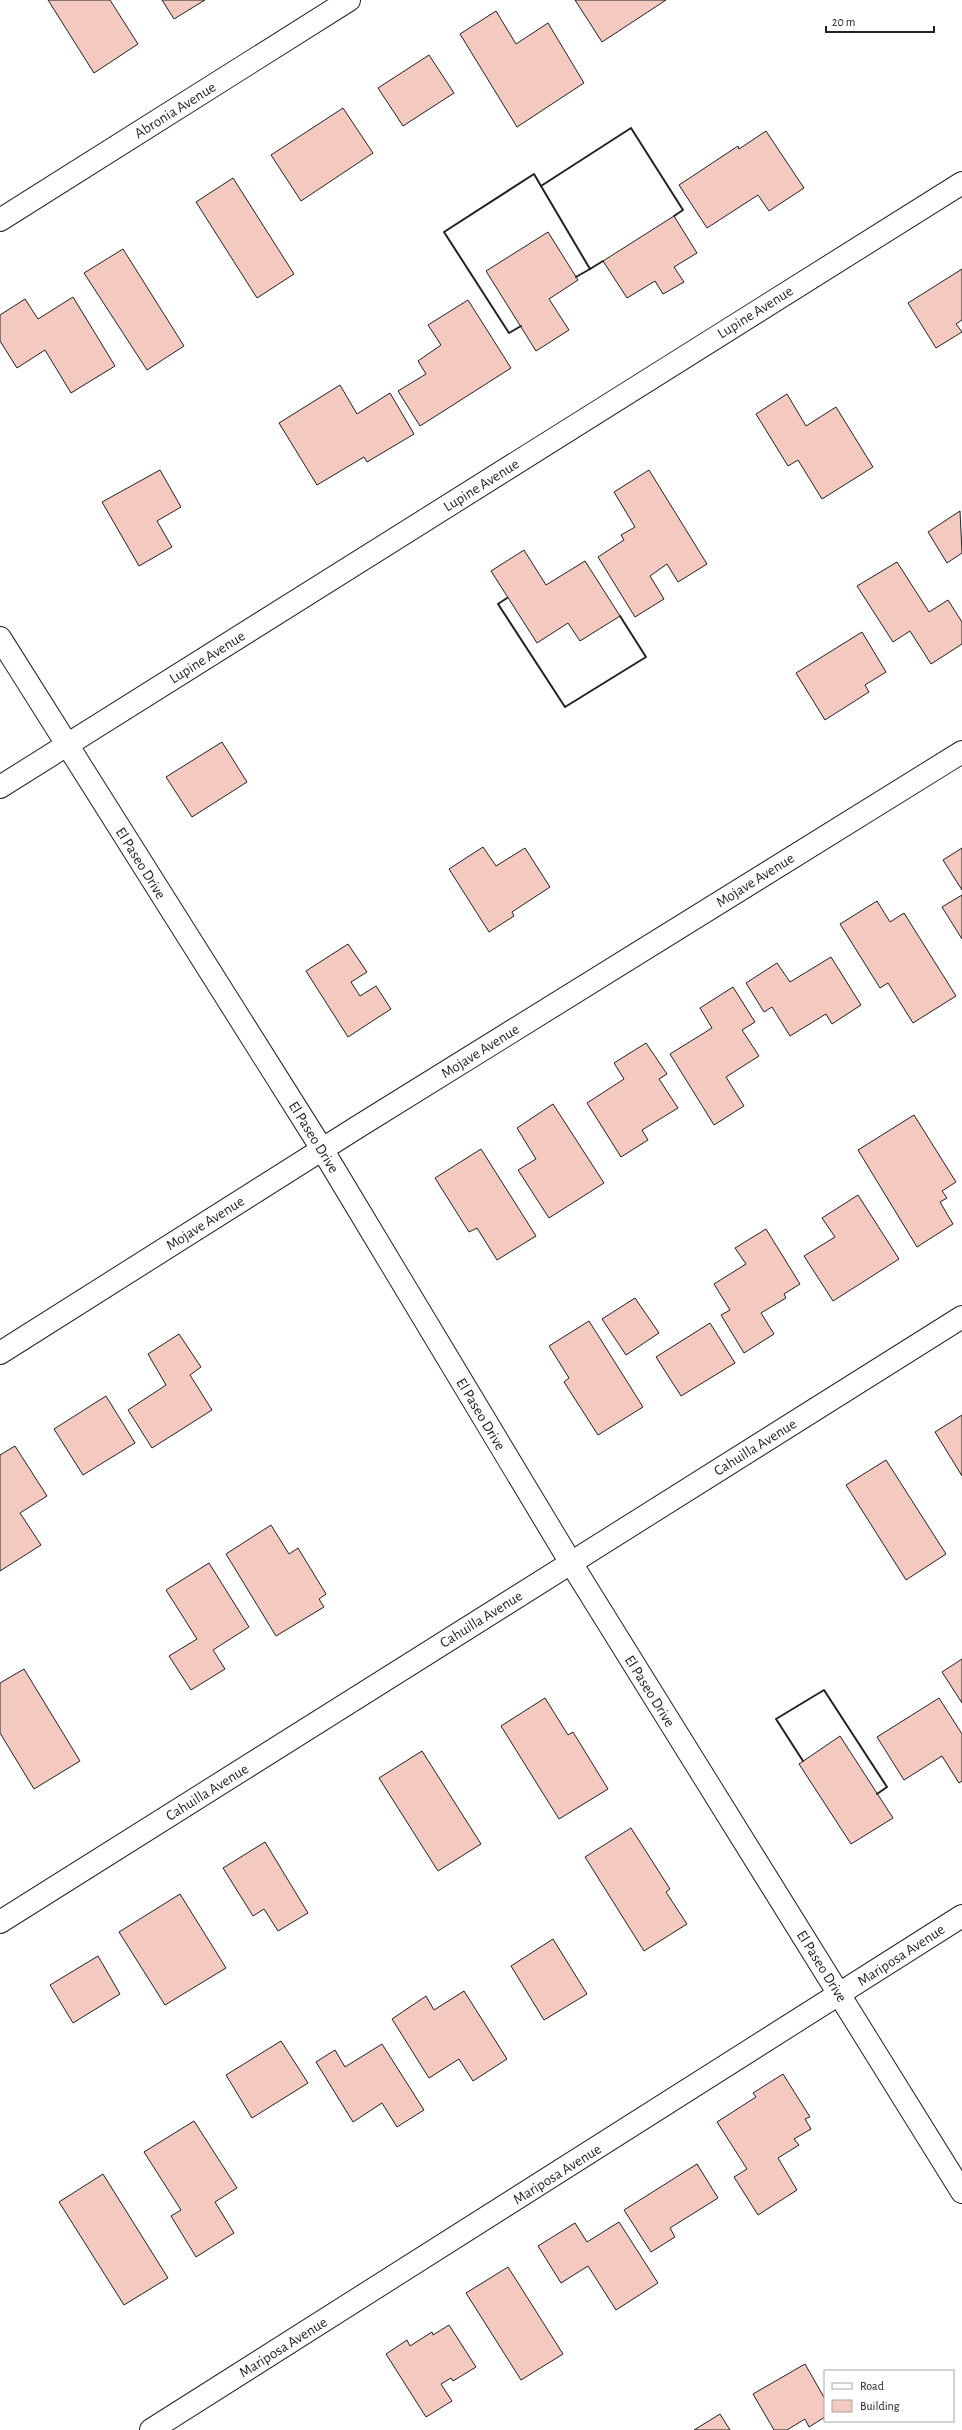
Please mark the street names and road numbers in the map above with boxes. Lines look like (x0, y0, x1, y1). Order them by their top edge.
street label: Abronia Avenue (132, 79, 219, 141)
street label: Lupine Avenue (715, 283, 796, 342)
street label: Lupine Avenue (441, 456, 522, 515)
street label: Lupine Avenue (167, 628, 248, 687)
street label: El Paseo Drive (113, 825, 169, 902)
street label: Mojave Avenue (714, 850, 797, 910)
street label: Mojave Avenue (439, 1021, 522, 1081)
street label: El Paseo Drive (286, 1099, 342, 1176)
street label: Mojave Avenue (164, 1193, 247, 1253)
street label: El Paseo Drive (453, 1376, 508, 1453)
street label: Cahuilla Avenue (711, 1416, 799, 1479)
street label: Cahuilla Avenue (437, 1588, 525, 1651)
street label: El Paseo Drive (622, 1653, 678, 1730)
street label: Cahuilla Avenue (163, 1761, 251, 1824)
street label: Mariposa Avenue (855, 1922, 948, 1989)
street label: El Paseo Drive (794, 1928, 850, 2005)
street label: Mariposa Avenue (511, 2141, 604, 2207)
street label: Mariposa Avenue (237, 2314, 330, 2380)

